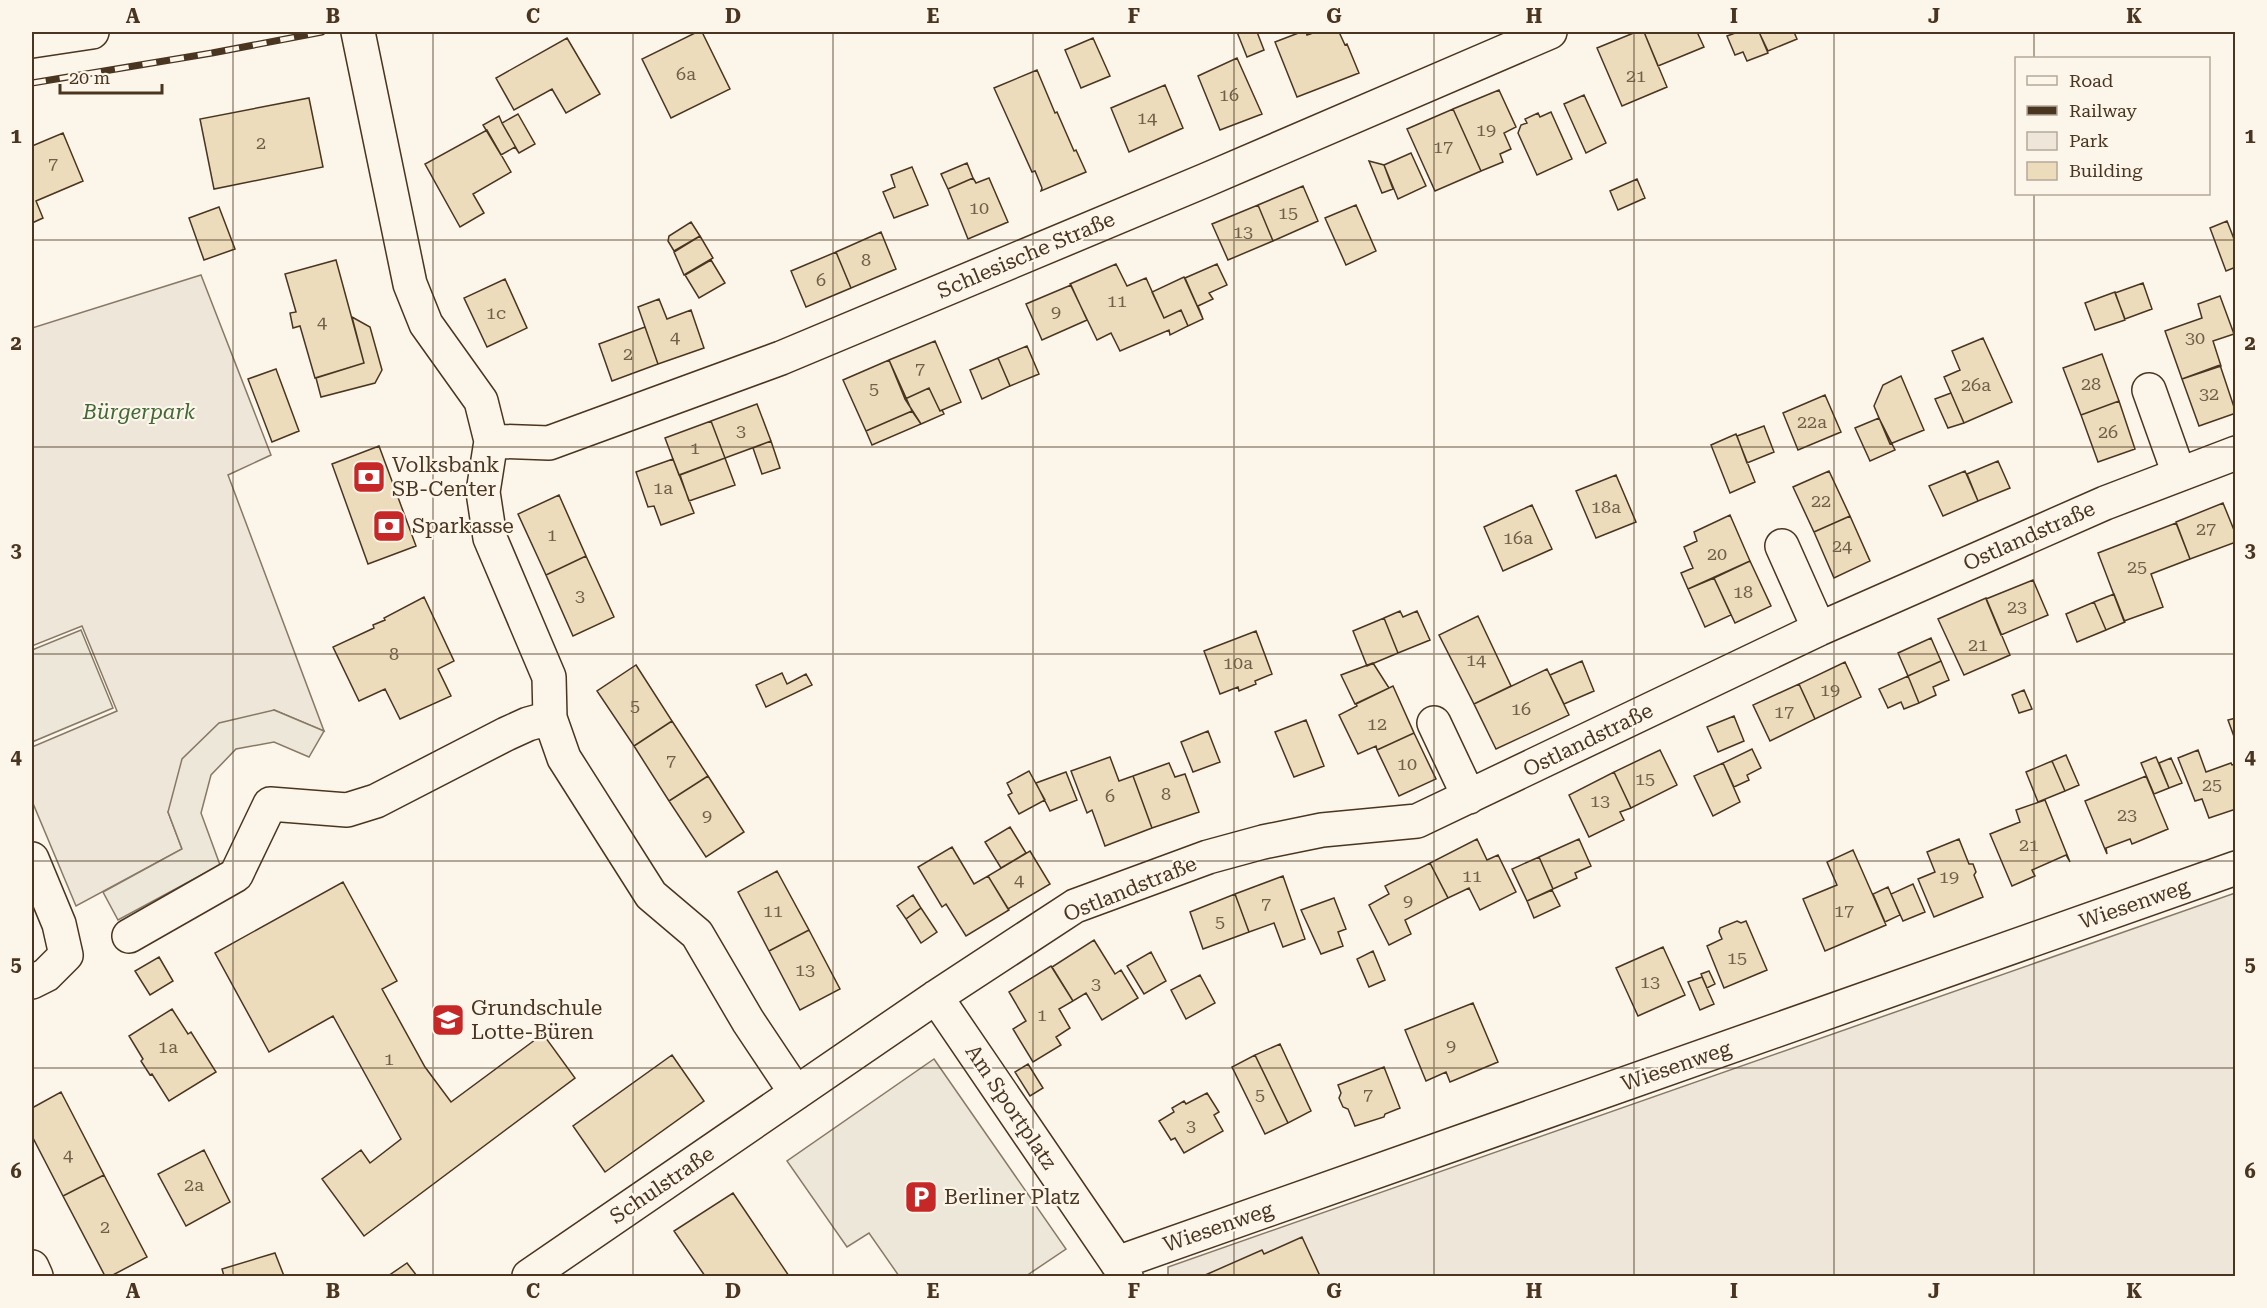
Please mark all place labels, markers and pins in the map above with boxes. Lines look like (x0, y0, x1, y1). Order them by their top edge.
place label: Volksbank SB-Center (392, 453, 499, 501)
bank icon: Volksbank SB-Center (351, 459, 387, 495)
bank icon: Sparkasse (371, 508, 407, 544)
place label: Sparkasse (412, 514, 514, 538)
place label: Grundschule Lotte-Büren (471, 996, 602, 1044)
school or university icon: Grundschule Lotte-Büren (430, 1002, 466, 1038)
parking icon: Berliner Platz (903, 1179, 939, 1215)
place label: Berliner Platz (944, 1185, 1080, 1209)

